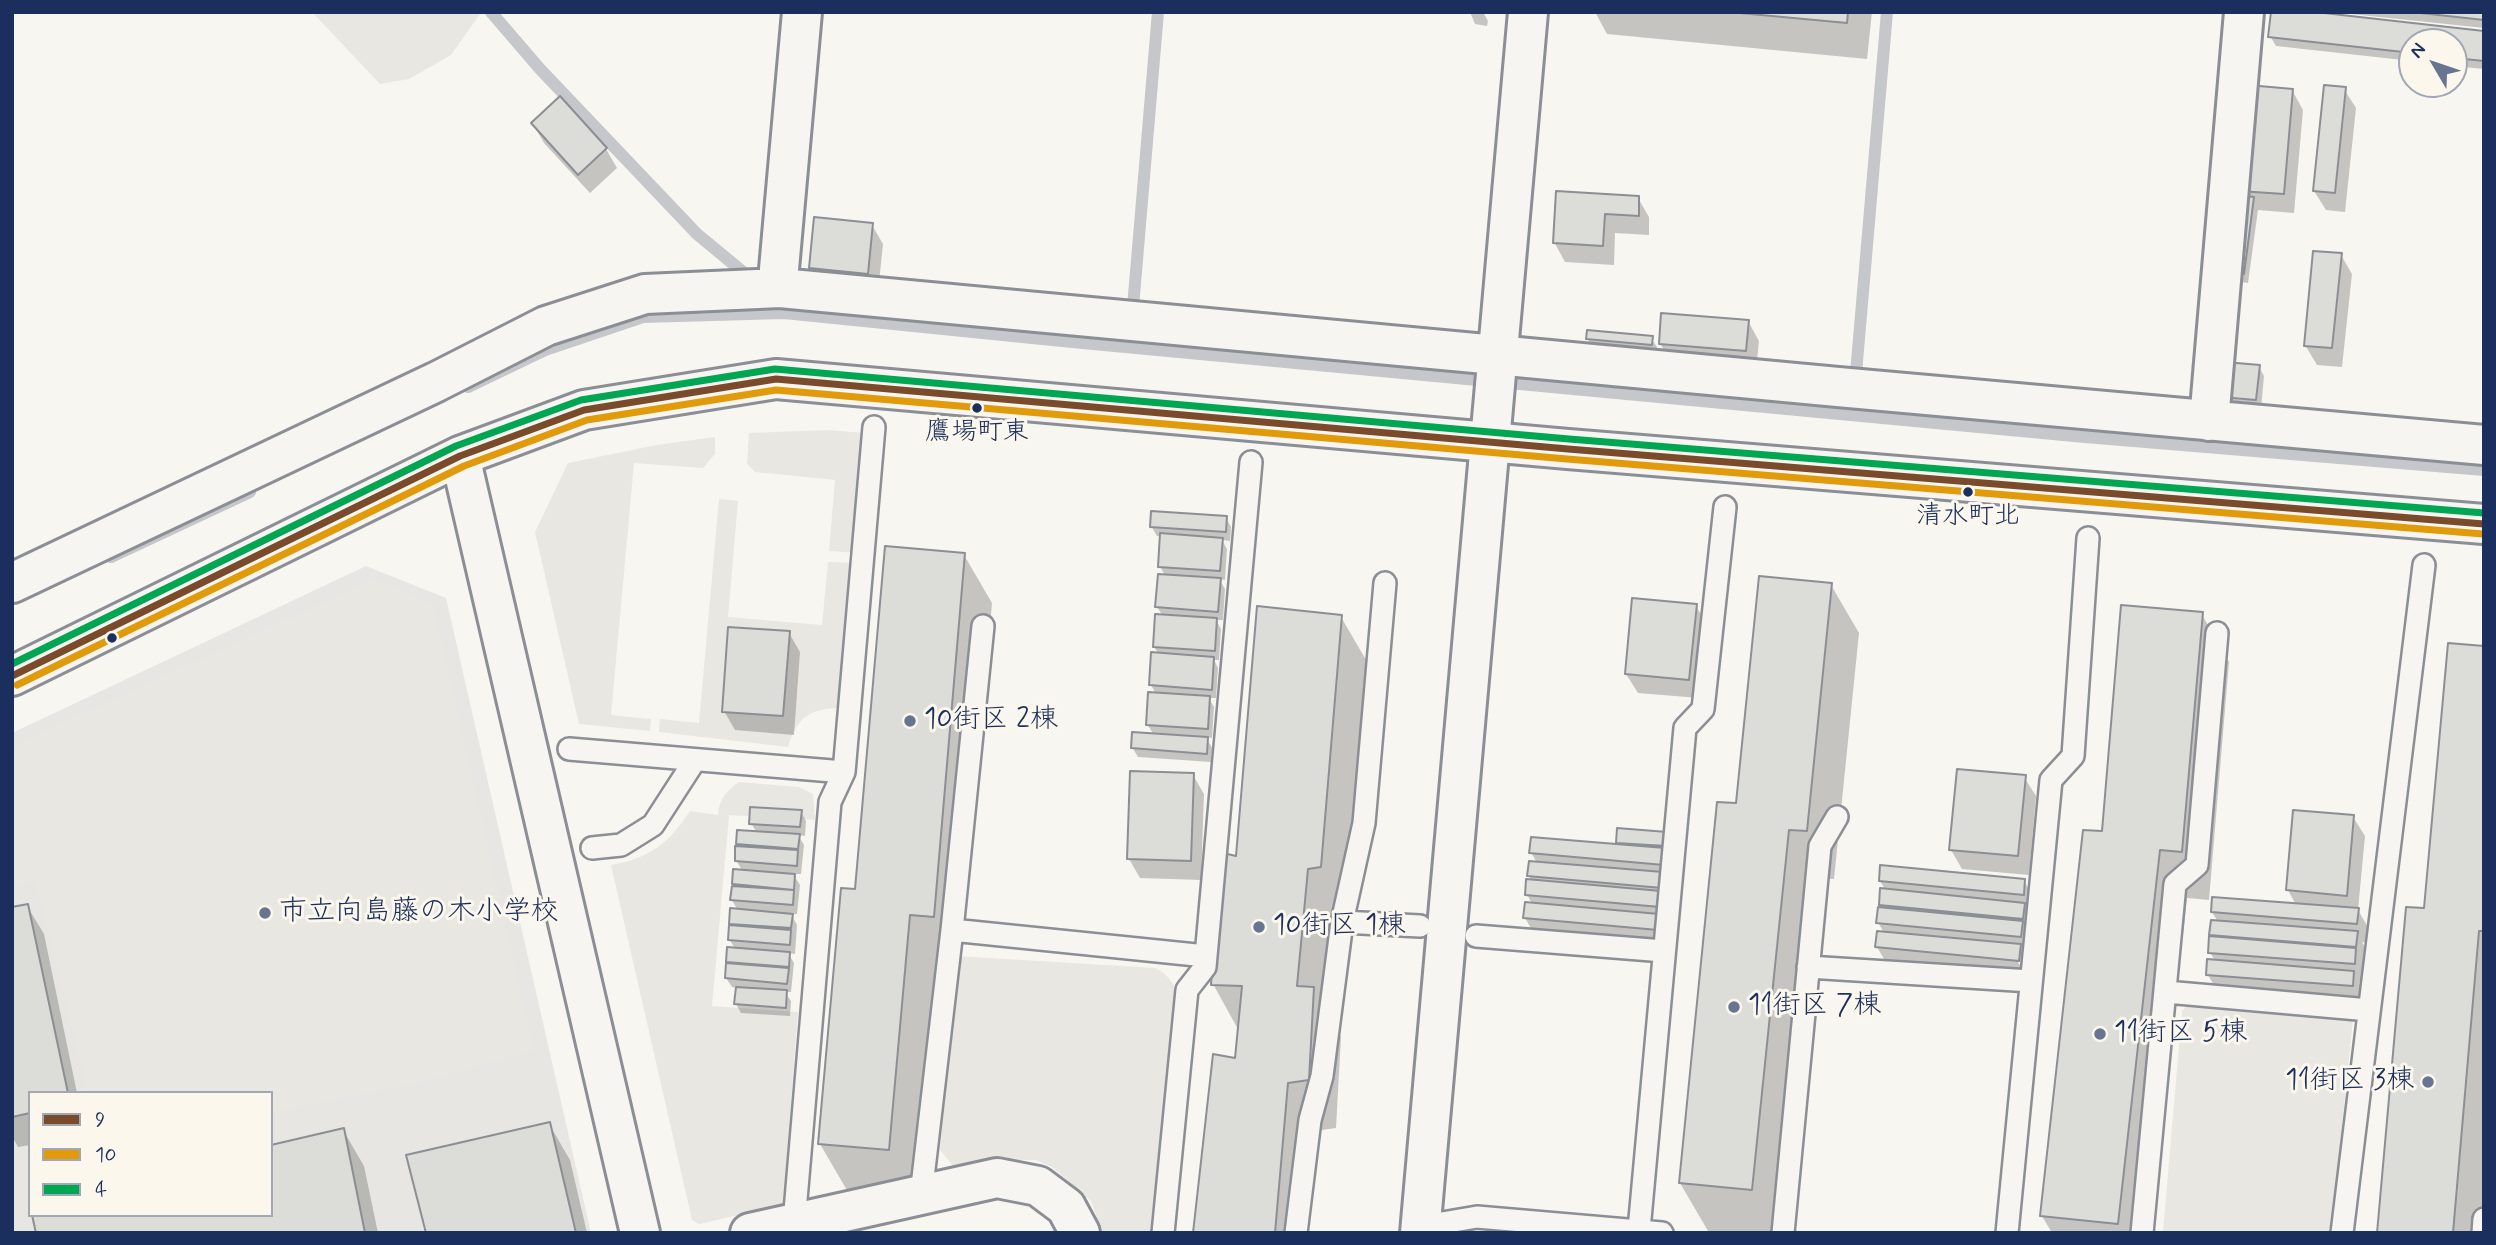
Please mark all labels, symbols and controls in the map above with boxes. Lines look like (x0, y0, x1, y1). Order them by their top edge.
north arrow (2398, 28, 2468, 98)
text: N (2404, 38, 2432, 64)
marker: 鷹場町東 (970, 401, 984, 415)
place label: 鷹場町東 (925, 418, 1029, 450)
marker: 清水町北 (1961, 485, 1975, 499)
place label: 清水町北 (1916, 502, 2020, 534)
unlabelled marker (105, 631, 119, 645)
place label: 10街区 2棟 (924, 704, 1058, 738)
marker: 10街区 2棟 (902, 713, 918, 729)
place label: 市立向島藤の木小学校 (279, 896, 559, 930)
marker: 市立向島藤の木小学校 (257, 905, 273, 921)
place label: 10街区 1棟 (1273, 910, 1406, 944)
marker: 10街区 1棟 (1251, 919, 1267, 935)
place label: 11街区 7棟 (1748, 990, 1881, 1024)
marker: 11街区 7棟 (1726, 999, 1742, 1015)
place label: 11街区 5棟 (2114, 1017, 2247, 1051)
marker: 11街区 5棟 (2092, 1026, 2108, 1042)
place label: 11街区 3棟 (2285, 1065, 2414, 1099)
marker: 11街区 3棟 (2420, 1074, 2436, 1090)
legend (28, 1091, 273, 1217)
text: 9 (95, 1106, 105, 1134)
text: 10 (95, 1141, 116, 1169)
text: 4 (95, 1176, 107, 1204)

